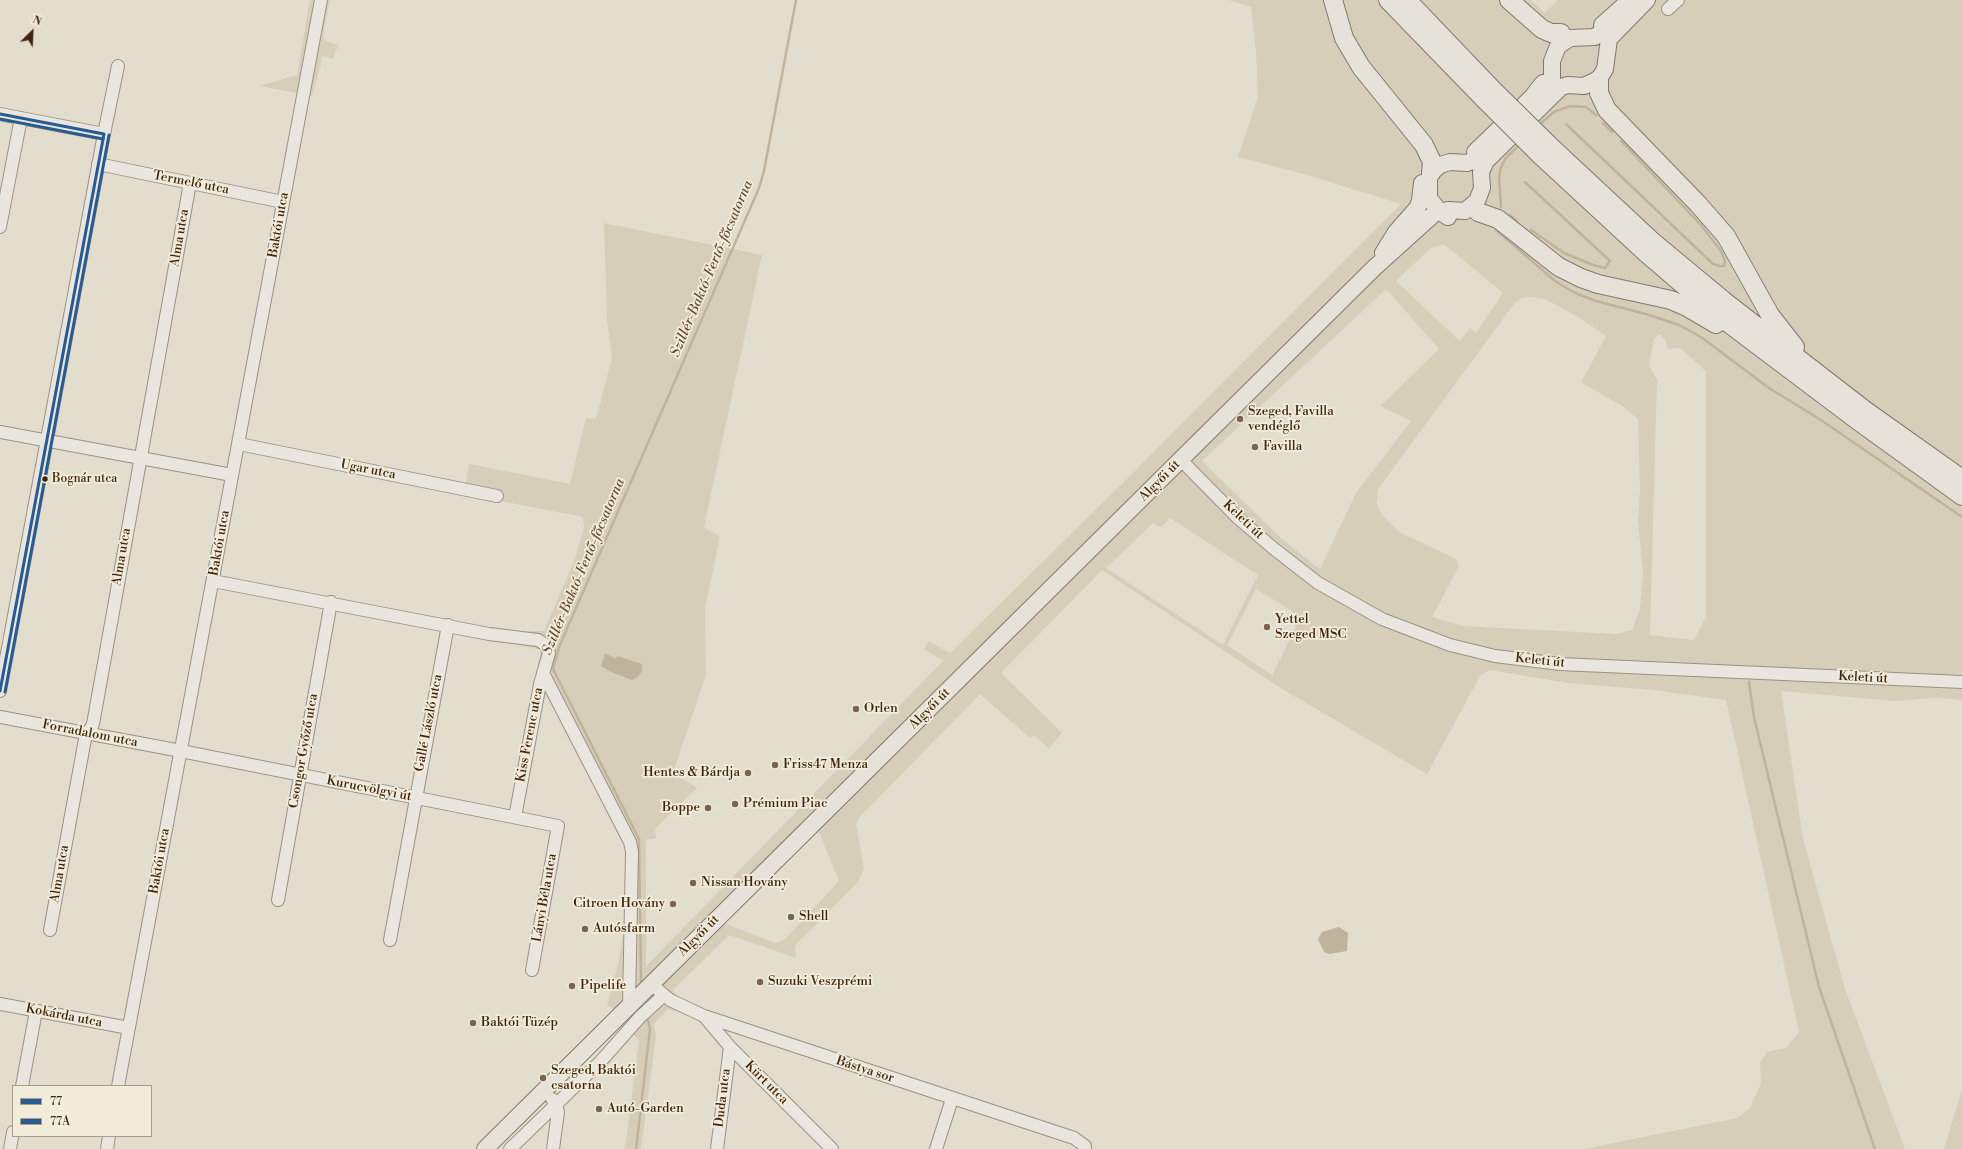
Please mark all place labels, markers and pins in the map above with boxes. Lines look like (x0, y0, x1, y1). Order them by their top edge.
place label: Szeged, Favilla vendéglő (1248, 404, 1334, 435)
marker: Szeged, Favilla vendéglő (1235, 414, 1245, 424)
place label: Favilla (1263, 439, 1302, 455)
marker: Favilla (1250, 442, 1260, 452)
place label: Bognár utca (52, 472, 117, 486)
marker: Bognár utca (40, 474, 50, 484)
place label: Yettel Szeged MSC (1275, 612, 1346, 643)
marker: Yettel Szeged MSC (1262, 622, 1272, 632)
place label: Orlen (864, 701, 898, 717)
marker: Orlen (851, 704, 861, 714)
place label: Friss47 Menza (783, 757, 868, 773)
marker: Friss47 Menza (770, 760, 780, 770)
place label: Hentes & Bárdja (643, 765, 740, 781)
marker: Hentes & Bárdja (743, 768, 753, 778)
place label: Prémium Piac (743, 796, 827, 812)
marker: Prémium Piac (730, 799, 740, 809)
place label: Boppe (662, 800, 700, 816)
marker: Boppe (703, 803, 713, 813)
place label: Nissan Hovány (701, 875, 788, 891)
marker: Nissan Hovány (688, 878, 698, 888)
place label: Citroen Hovány (573, 896, 665, 912)
marker: Citroen Hovány (668, 899, 678, 909)
place label: Shell (799, 909, 828, 925)
marker: Shell (786, 912, 796, 922)
place label: Autósfarm (593, 921, 655, 937)
marker: Autósfarm (580, 924, 590, 934)
place label: Suzuki Veszprémi (768, 974, 872, 990)
marker: Suzuki Veszprémi (755, 977, 765, 987)
place label: Pipelife (580, 978, 626, 994)
marker: Pipelife (567, 981, 577, 991)
place label: Baktói Tüzép (481, 1015, 558, 1031)
marker: Baktói Tüzép (468, 1018, 478, 1028)
place label: Szeged, Baktói csatorna (551, 1063, 636, 1094)
marker: Szeged, Baktói csatorna (538, 1073, 548, 1083)
place label: Autó-Garden (607, 1101, 684, 1117)
marker: Autó-Garden (594, 1104, 604, 1114)

